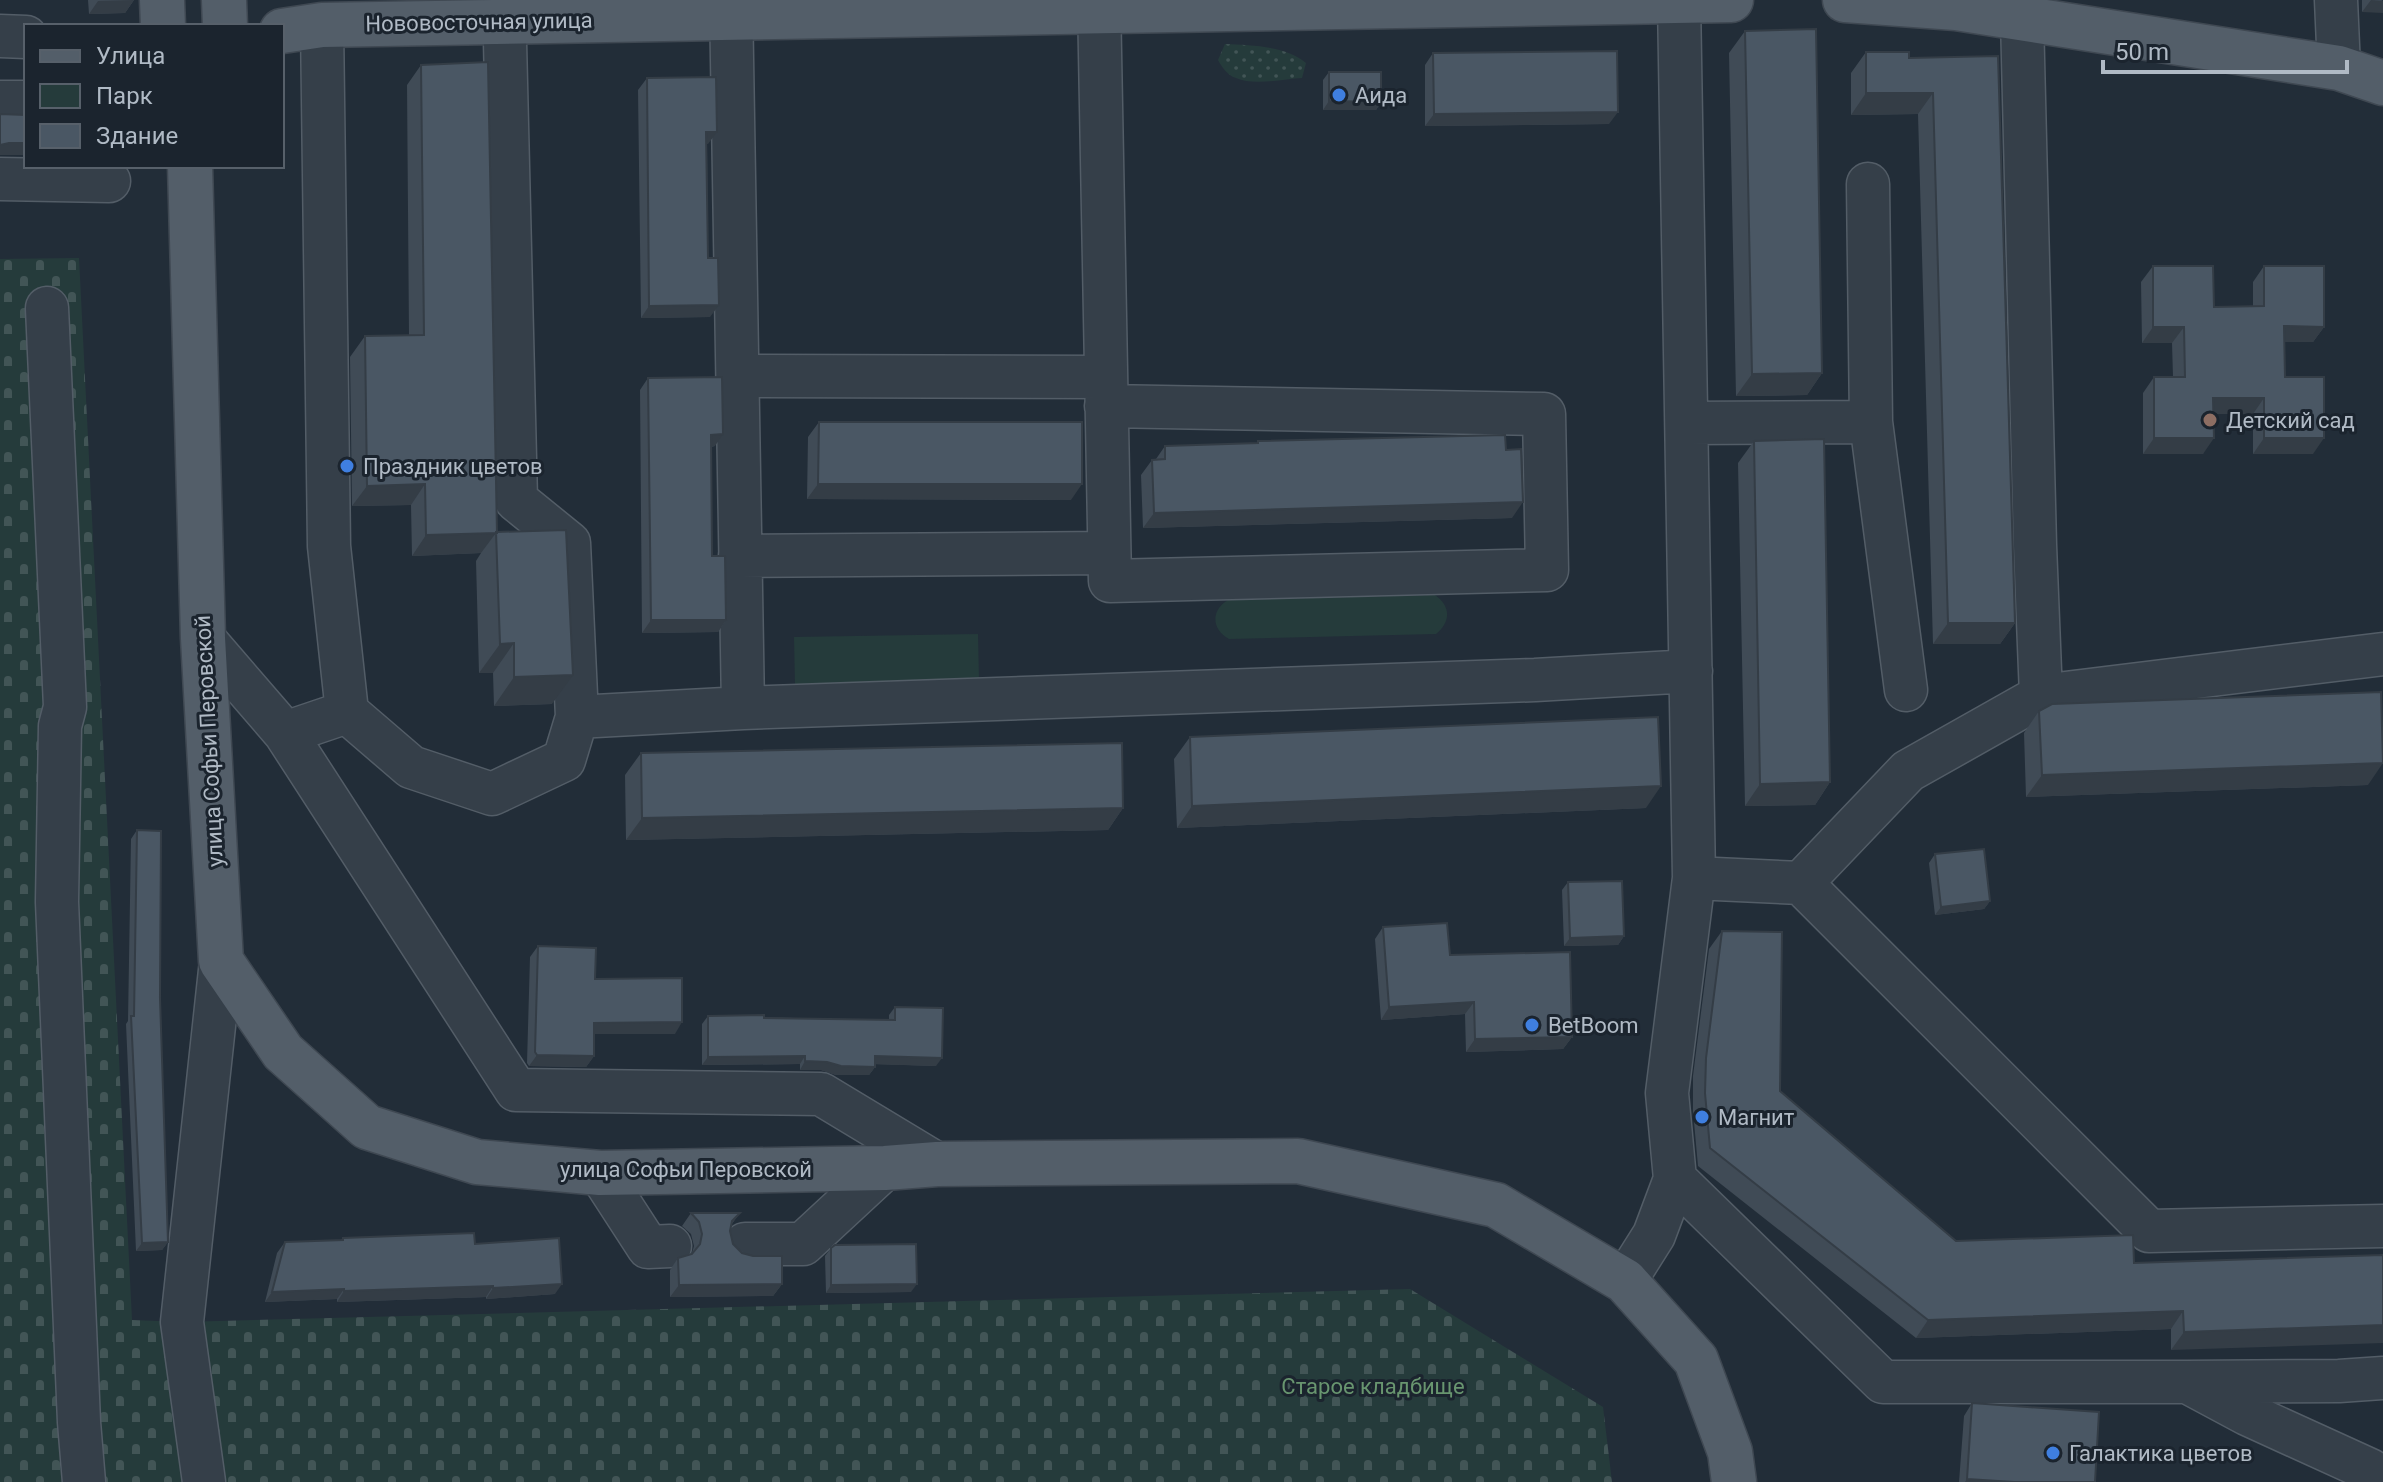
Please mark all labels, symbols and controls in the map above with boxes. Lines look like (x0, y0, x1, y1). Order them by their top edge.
street label: Нововосточная улица (365, 8, 593, 36)
legend (24, 24, 284, 168)
scale bar (2103, 24, 2347, 74)
text: 50 m (2115, 38, 2169, 66)
text: Улица (96, 42, 165, 70)
text: Парк (96, 82, 153, 110)
place label: Аида (1355, 83, 1407, 108)
marker: Аида (1330, 86, 1348, 104)
text: Здание (96, 122, 178, 150)
place label: Детский сад (2226, 408, 2355, 433)
marker: Детский сад (2201, 411, 2219, 429)
place label: Праздник цветов (363, 454, 543, 479)
marker: Праздник цветов (338, 457, 356, 475)
street label: улица Софьи Перовской (190, 614, 228, 868)
place label: BetBoom (1548, 1013, 1639, 1038)
marker: BetBoom (1523, 1016, 1541, 1034)
place label: Магнит (1718, 1105, 1795, 1130)
marker: Магнит (1693, 1108, 1711, 1126)
street label: улица Софьи Перовской (560, 1157, 812, 1182)
park label: Старое кладбище (1281, 1374, 1465, 1399)
place label: Галактика цветов (2069, 1441, 2253, 1466)
marker: Галактика цветов (2044, 1444, 2062, 1462)

